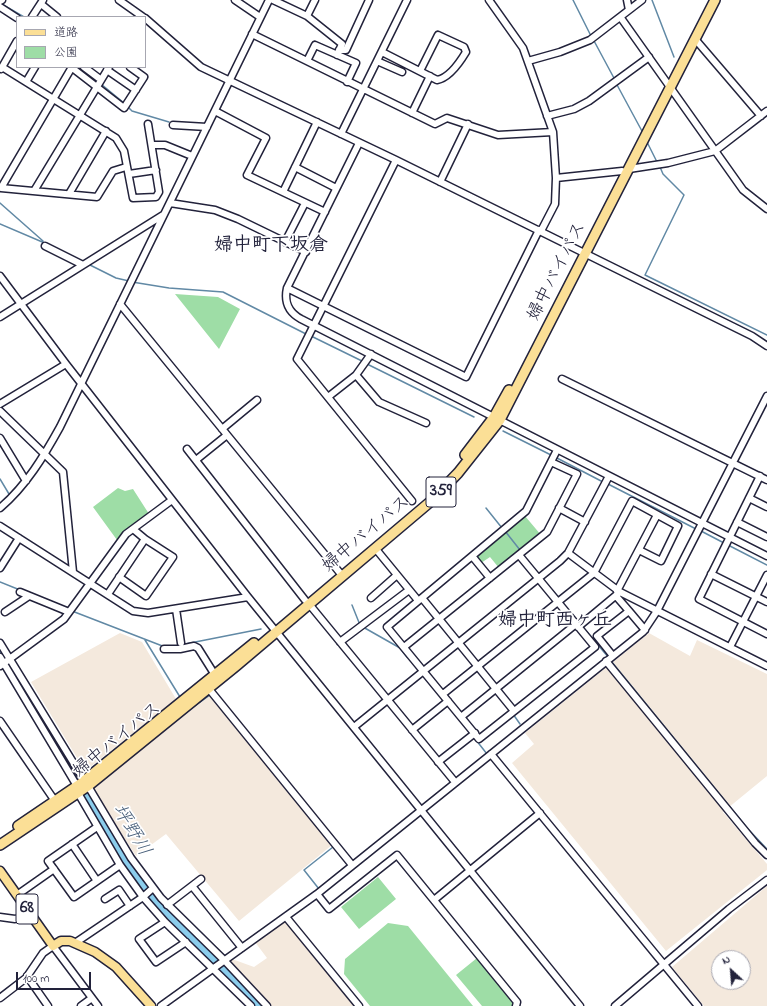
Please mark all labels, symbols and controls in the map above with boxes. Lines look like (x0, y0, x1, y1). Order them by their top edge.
legend (16, 16, 146, 68)
text: 道路 (54, 24, 78, 42)
text: 公園 (54, 44, 78, 62)
street label: 婦中バイパス (524, 219, 592, 325)
district label: 婦中町下坂倉 (214, 236, 328, 258)
road number: 359 (426, 477, 456, 507)
street label: 婦中バイパス (319, 492, 415, 578)
district label: 婦中町西ヶ丘 (498, 611, 612, 633)
street label: 婦中バイパス (69, 699, 167, 783)
water label: 坪野川 (106, 801, 154, 861)
road number: 68 (16, 894, 38, 924)
north arrow (711, 950, 751, 990)
text: N (719, 951, 733, 969)
scale bar (18, 964, 93, 990)
text: 100 m (23, 970, 50, 988)

